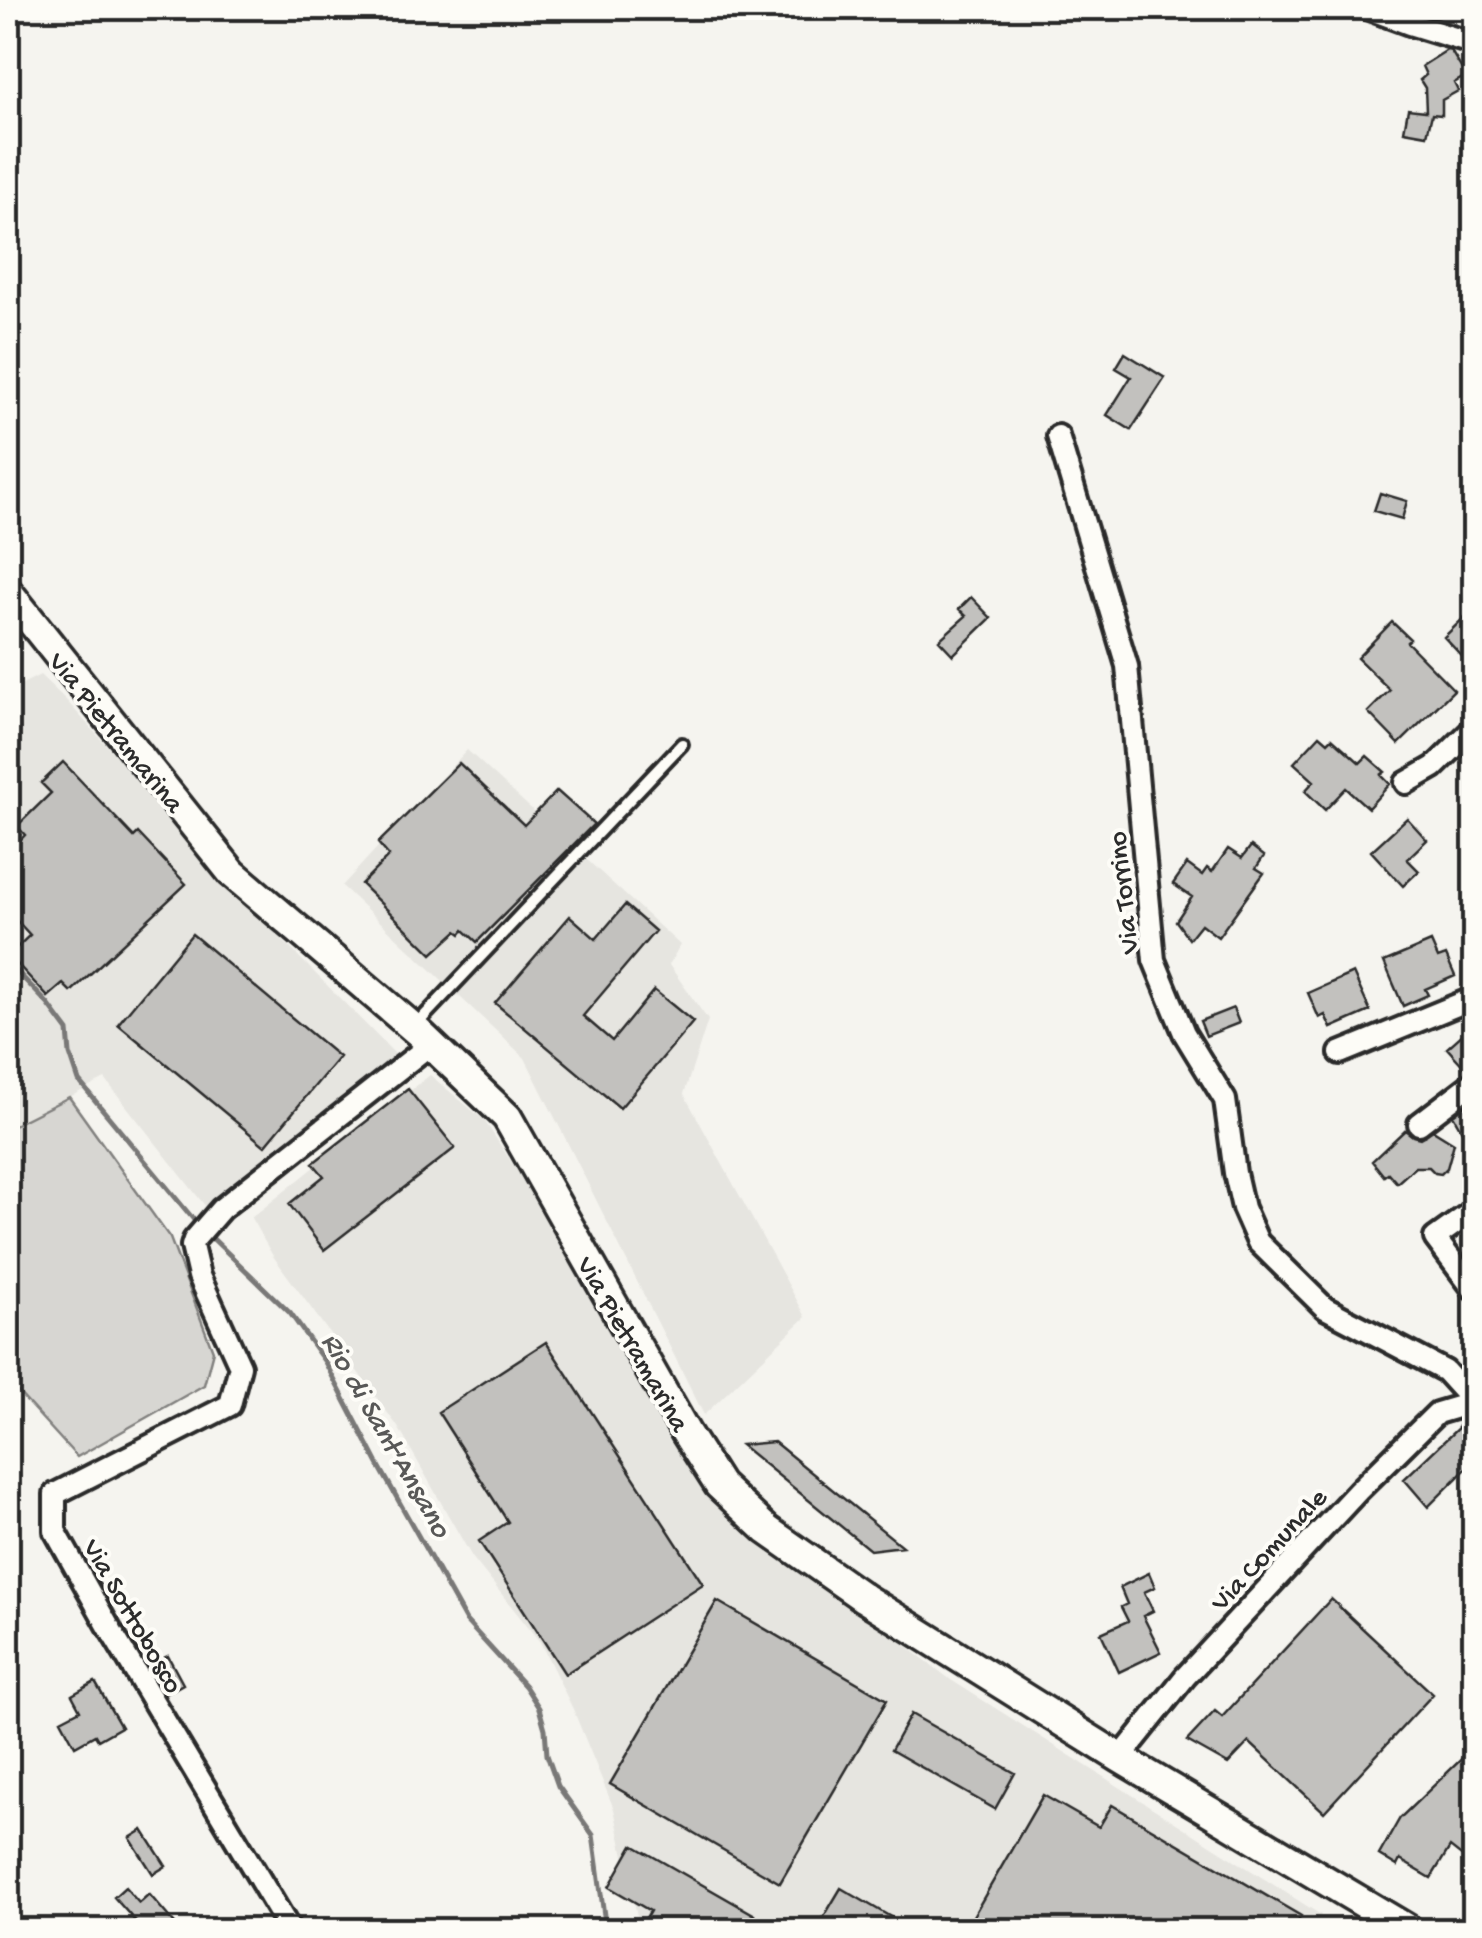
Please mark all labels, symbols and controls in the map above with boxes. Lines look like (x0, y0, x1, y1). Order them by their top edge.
street label: Via Pietramarina (39, 646, 190, 822)
street label: Via Torrino (1103, 830, 1148, 956)
street label: Via Pietramarina (567, 1251, 695, 1440)
water label: Rio di Sant'Ansano (311, 1328, 458, 1546)
street label: Via Comunale (1204, 1482, 1336, 1620)
street label: Via Sottobosco (73, 1533, 188, 1700)

